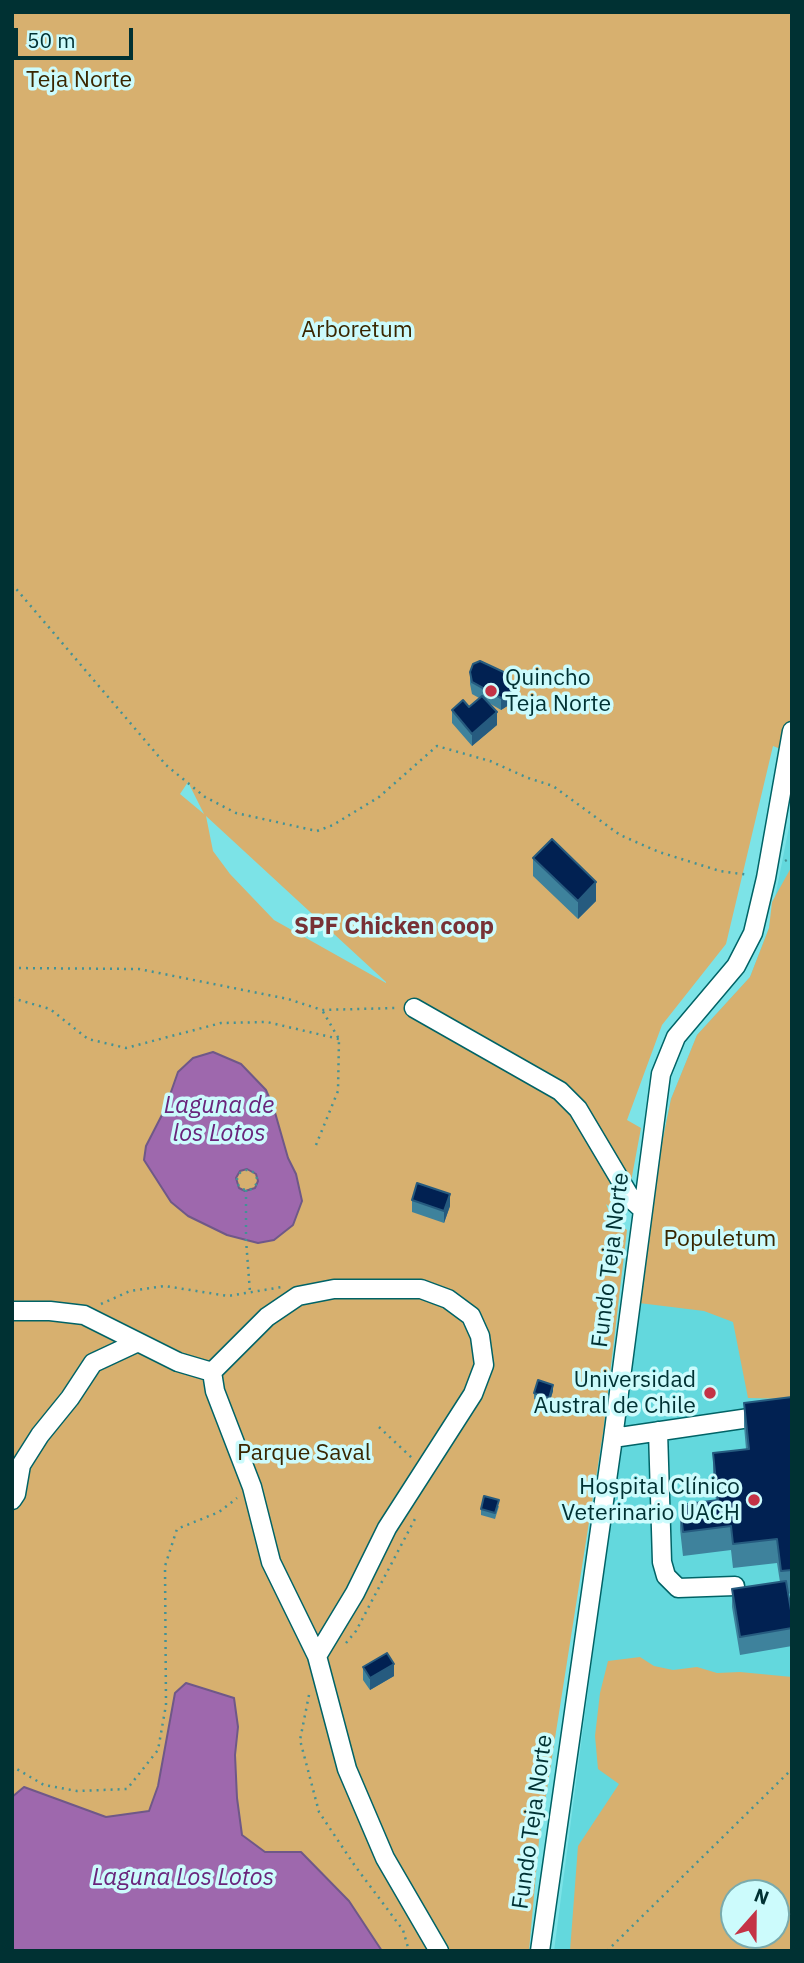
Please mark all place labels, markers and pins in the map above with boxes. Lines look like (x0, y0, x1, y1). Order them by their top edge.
place label: Quincho Teja Norte (505, 664, 611, 718)
marker: Quincho Teja Norte (483, 683, 499, 699)
place label: Universidad Austral de Chile (533, 1366, 696, 1420)
marker: Universidad Austral de Chile (702, 1385, 718, 1401)
place label: Hospital Clínico Veterinario UACH (561, 1473, 740, 1527)
marker: Hospital Clínico Veterinario UACH (746, 1492, 762, 1508)

